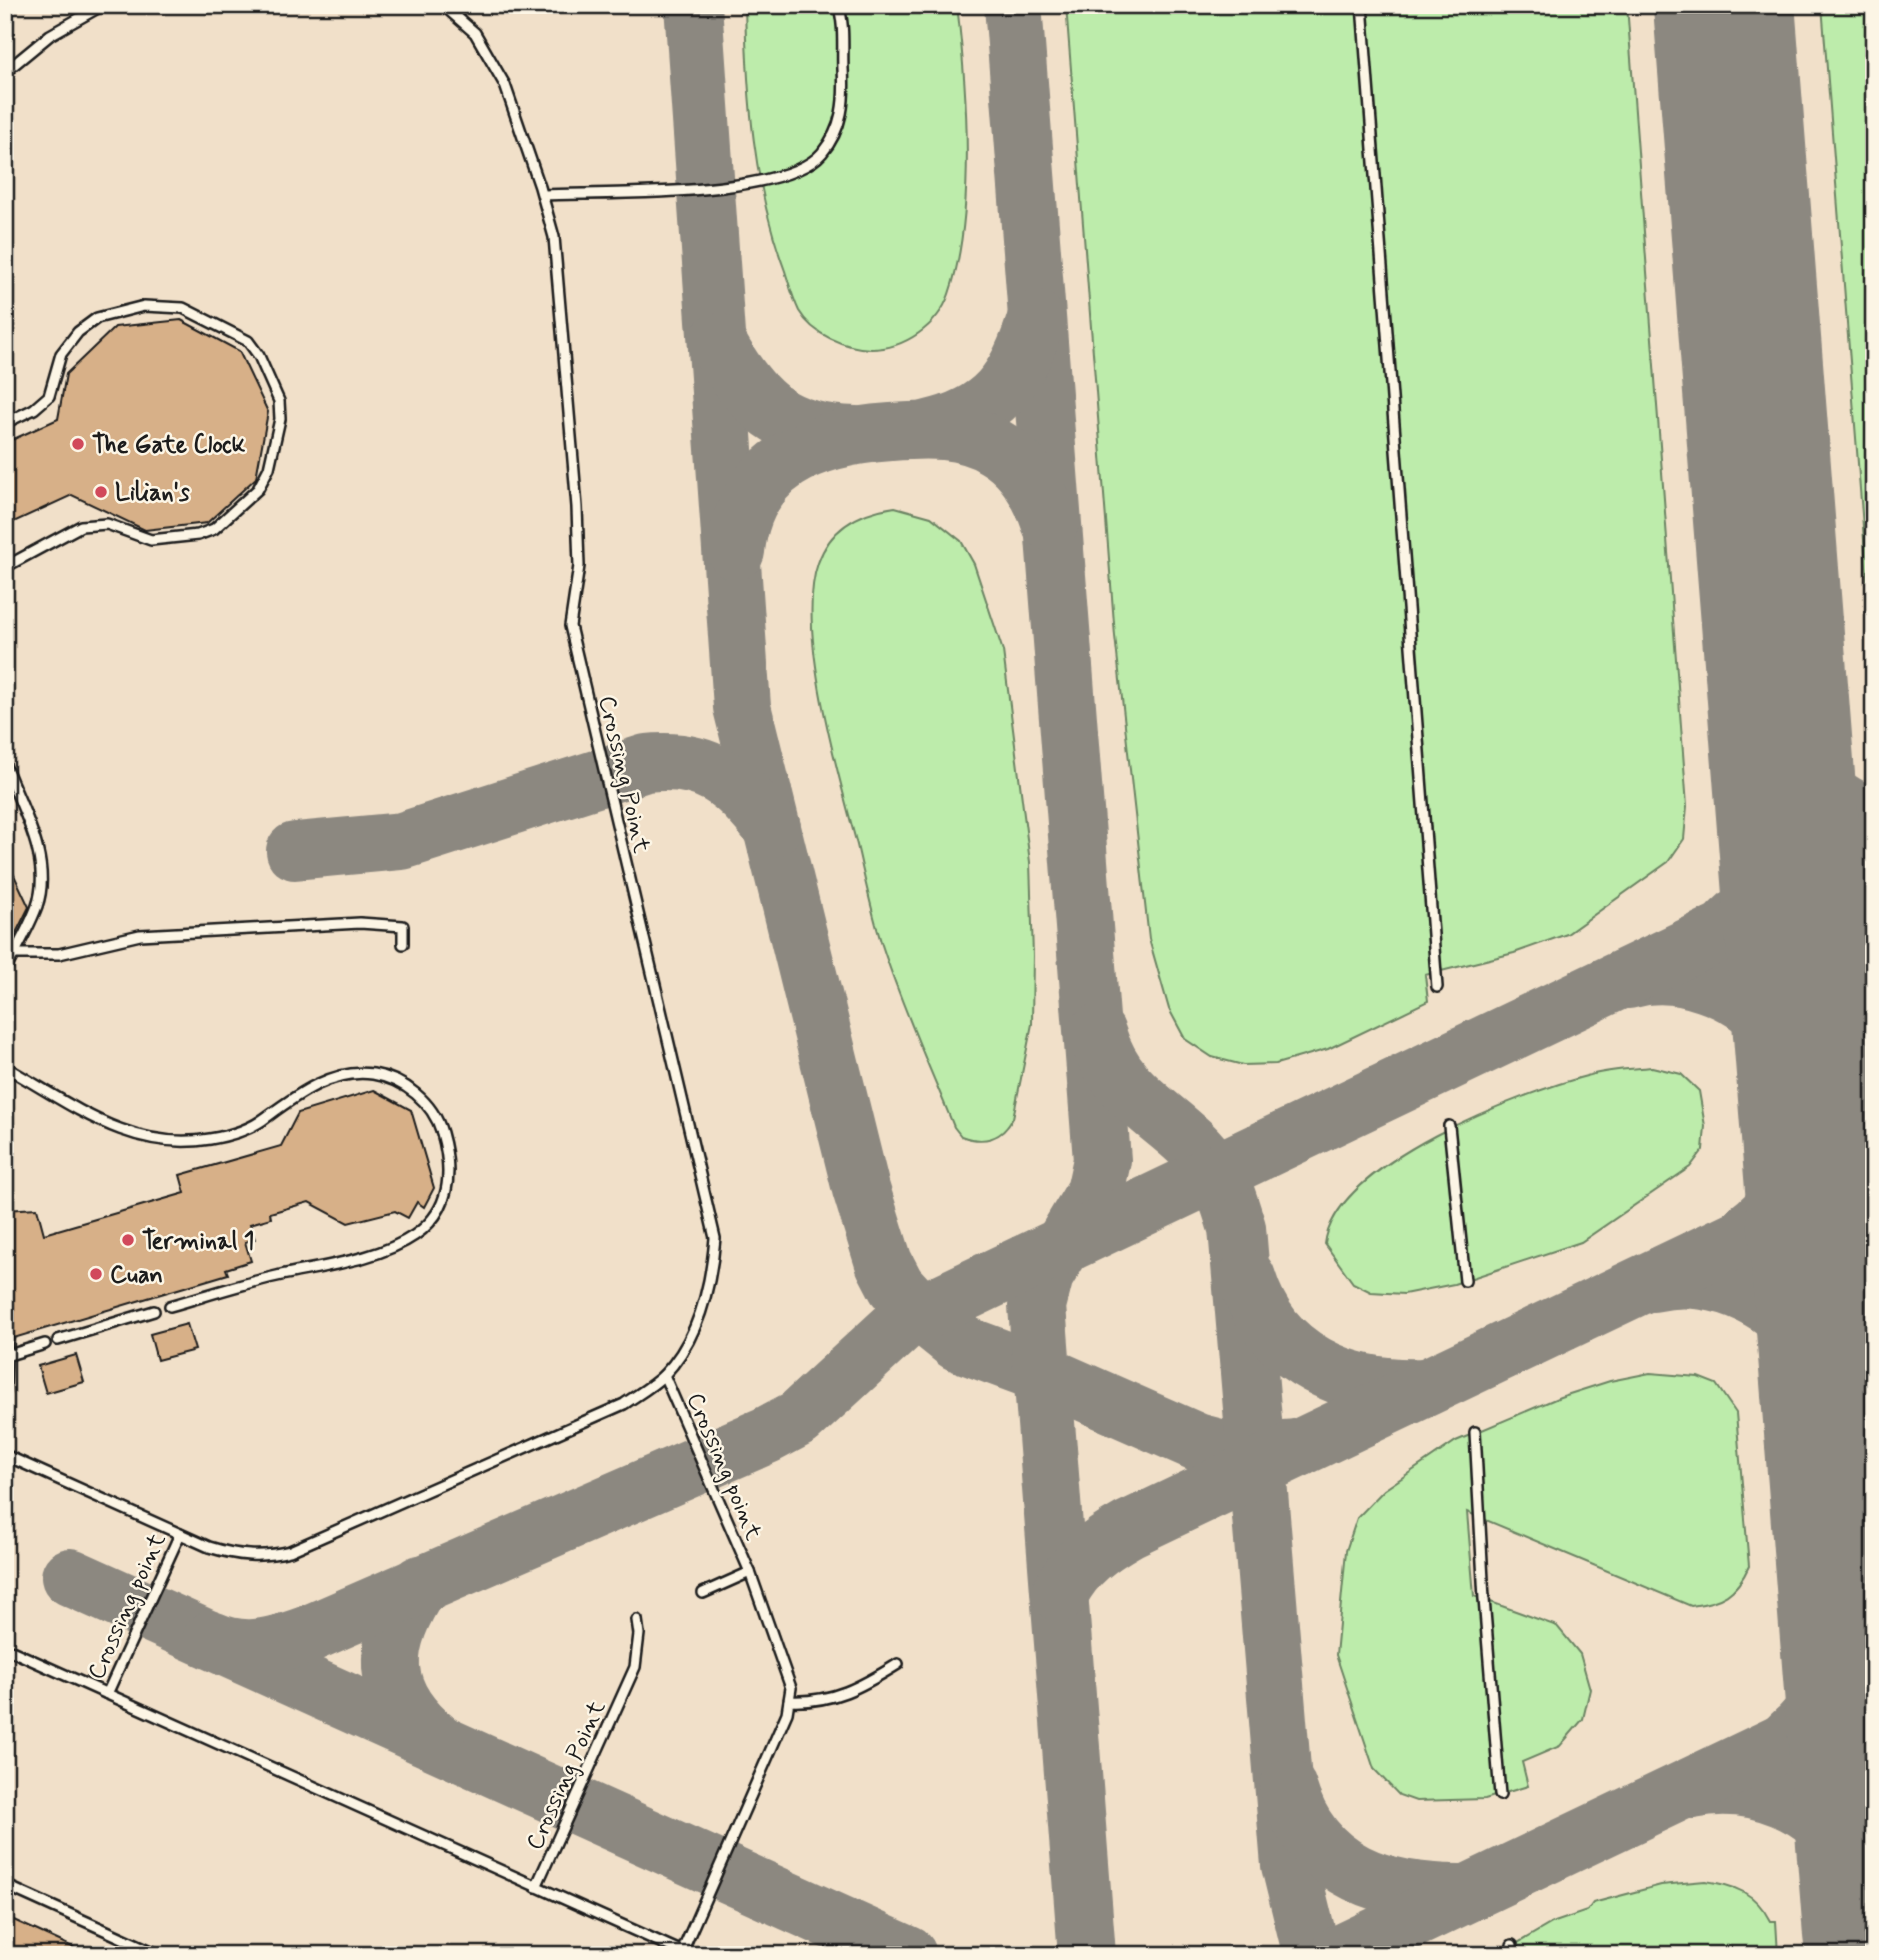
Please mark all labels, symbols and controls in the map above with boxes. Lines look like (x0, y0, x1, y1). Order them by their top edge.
place label: The Gate Clock (92, 430, 246, 461)
marker: The Gate Clock (70, 436, 86, 452)
place label: Lilian's (115, 478, 190, 509)
marker: Lilian's (93, 484, 109, 500)
street label: Crossing Point (590, 693, 657, 856)
place label: Terminal 1 (142, 1226, 254, 1257)
marker: Terminal 1 (120, 1232, 136, 1248)
place label: Cuan (110, 1260, 163, 1291)
marker: Cuan (88, 1266, 104, 1282)
street label: Crossing point (679, 1388, 769, 1545)
street label: Crossing point (81, 1528, 174, 1685)
street label: Crossing Point (520, 1696, 613, 1855)

